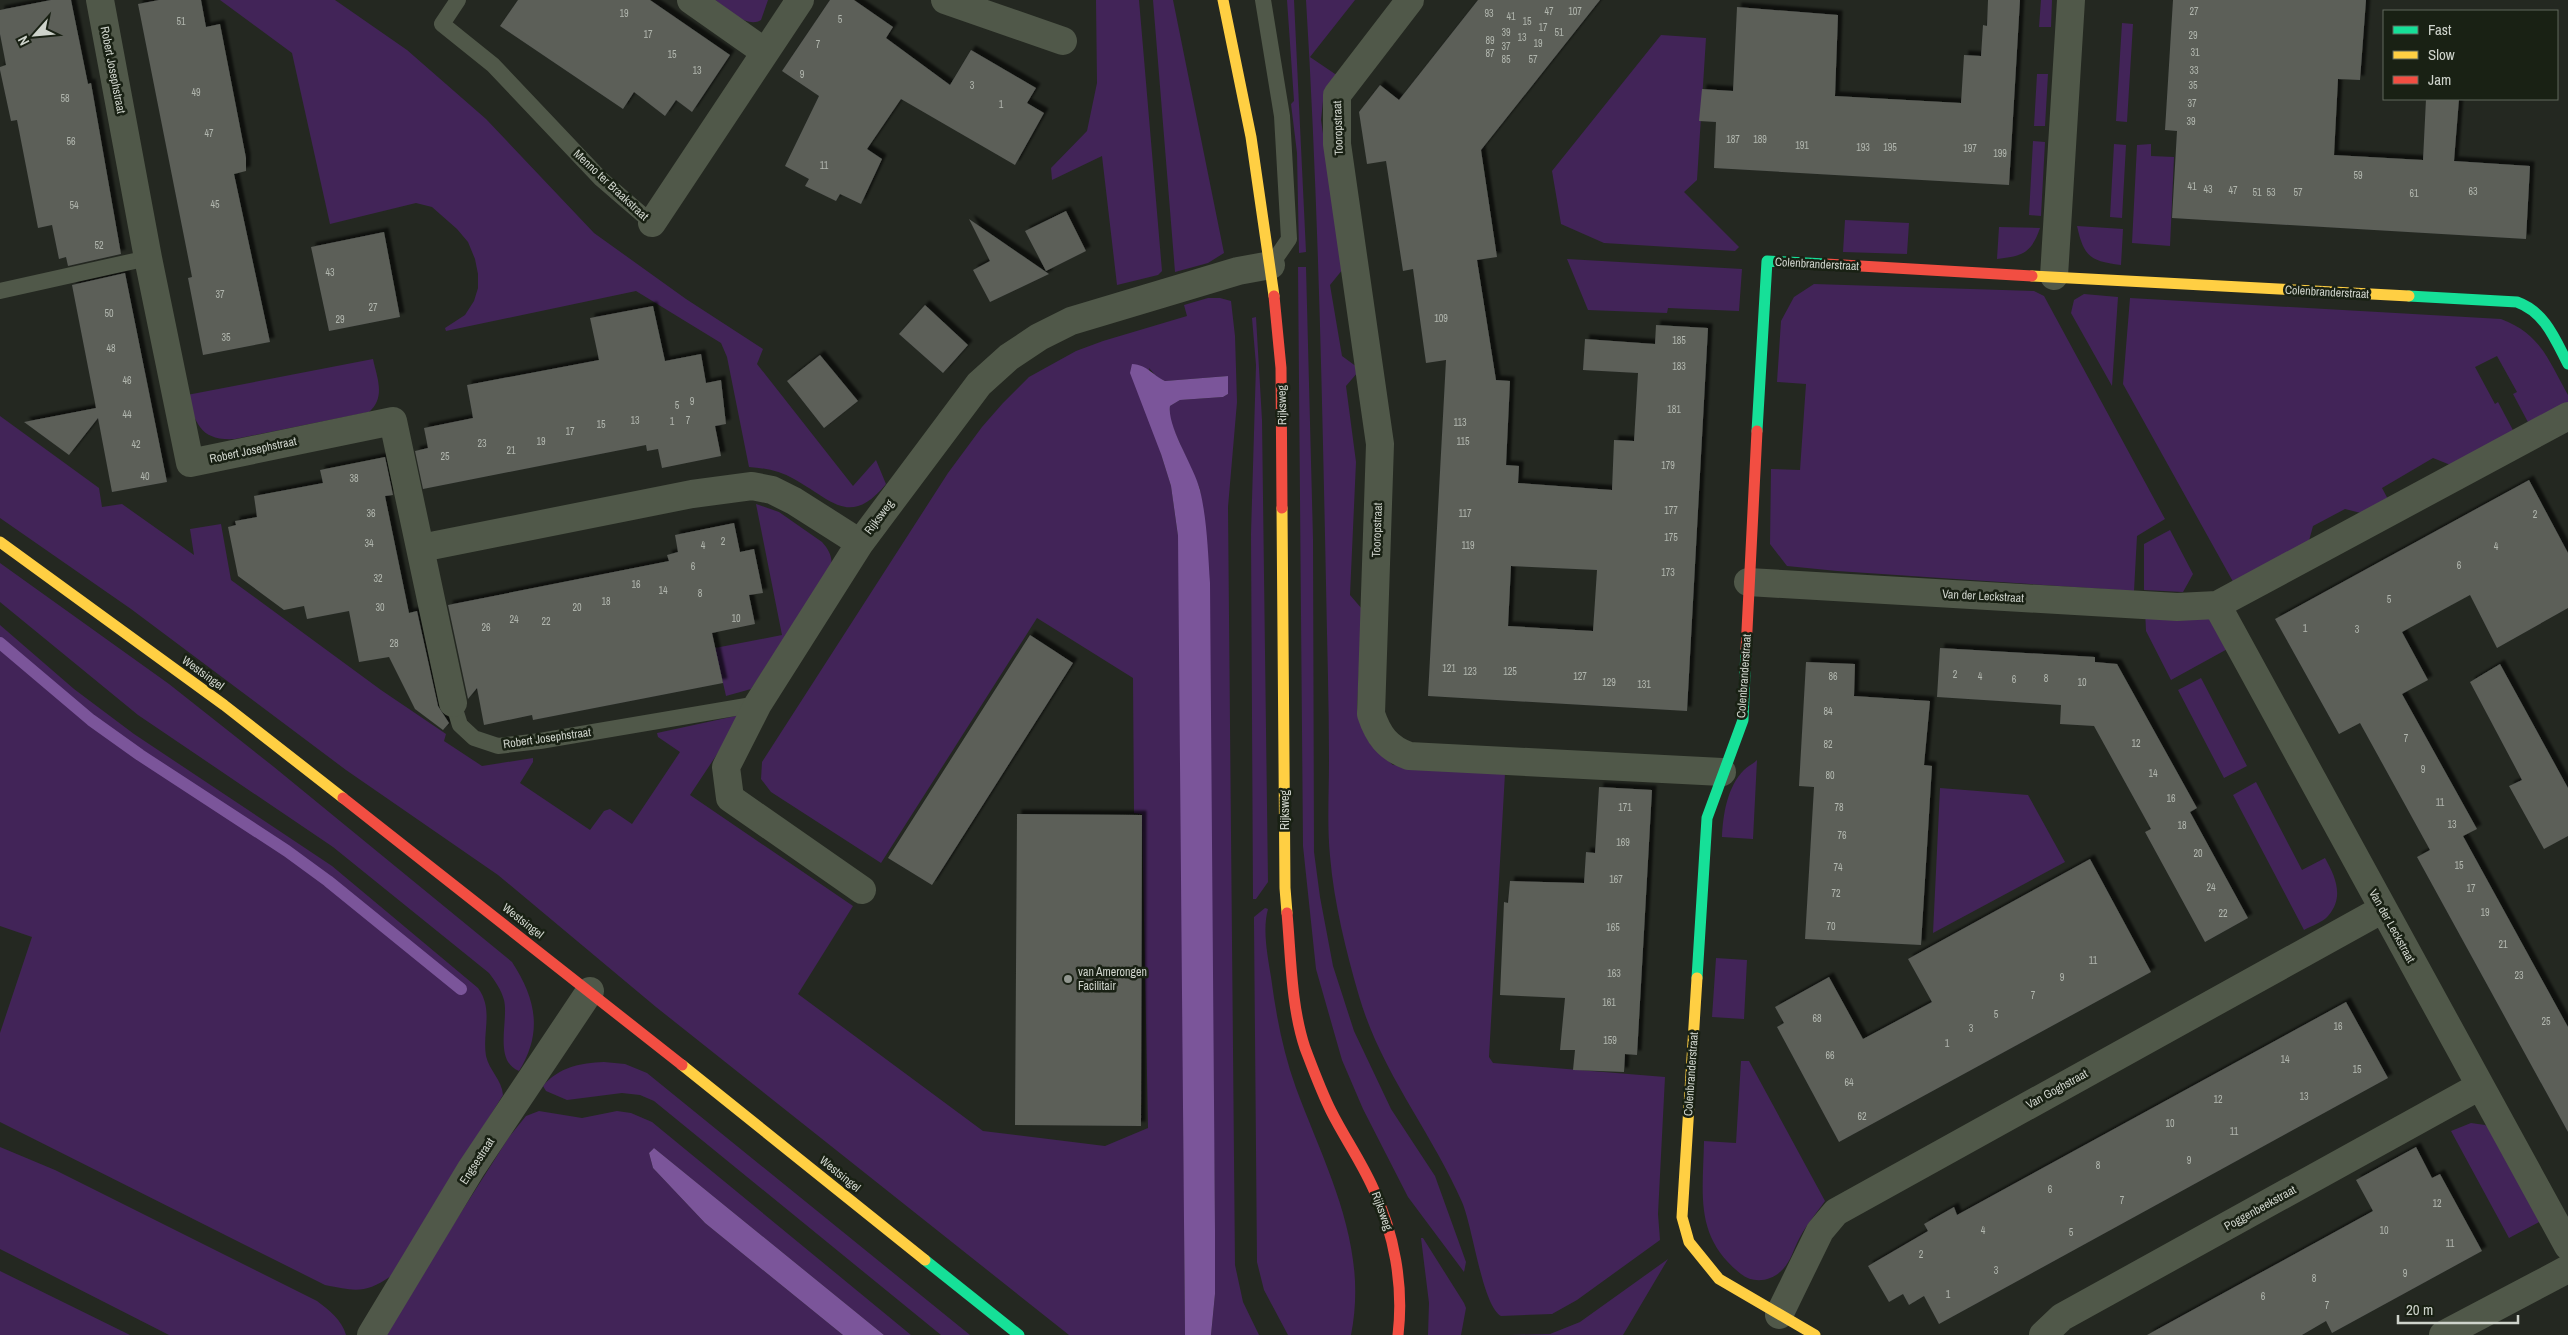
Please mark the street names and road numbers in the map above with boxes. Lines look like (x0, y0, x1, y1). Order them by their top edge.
street label: Robert Josephstraat (97, 25, 129, 115)
street label: Tooropstraat (1329, 100, 1347, 156)
street label: Menno ter Braakstraat (570, 146, 652, 224)
street label: Colenbranderstraat (1775, 254, 1860, 274)
street label: Colenbranderstraat (2285, 282, 2370, 302)
street label: Rijksweg (1274, 384, 1290, 425)
street label: Robert Josephstraat (208, 433, 298, 467)
street label: Rijksweg (861, 496, 898, 538)
street label: Tooropstraat (1368, 502, 1386, 558)
street label: Van der Leckstraat (1942, 586, 2025, 606)
street label: Colenbranderstraat (1733, 633, 1755, 719)
street label: Westsingel (179, 652, 227, 694)
street label: Robert Josephstraat (502, 724, 592, 752)
street label: Rijksweg (1277, 790, 1293, 830)
street label: Van der Leckstraat (2365, 886, 2419, 966)
street label: Westsingel (499, 900, 547, 942)
street label: Colenbranderstraat (1680, 1031, 1702, 1117)
street label: Van Goghstraat (2023, 1065, 2091, 1113)
street label: Engsestraat (456, 1134, 498, 1187)
street label: Westsingel (816, 1153, 864, 1195)
street label: Poggenbeekstraat (2221, 1182, 2299, 1234)
street label: Rijksweg (1368, 1190, 1397, 1233)

